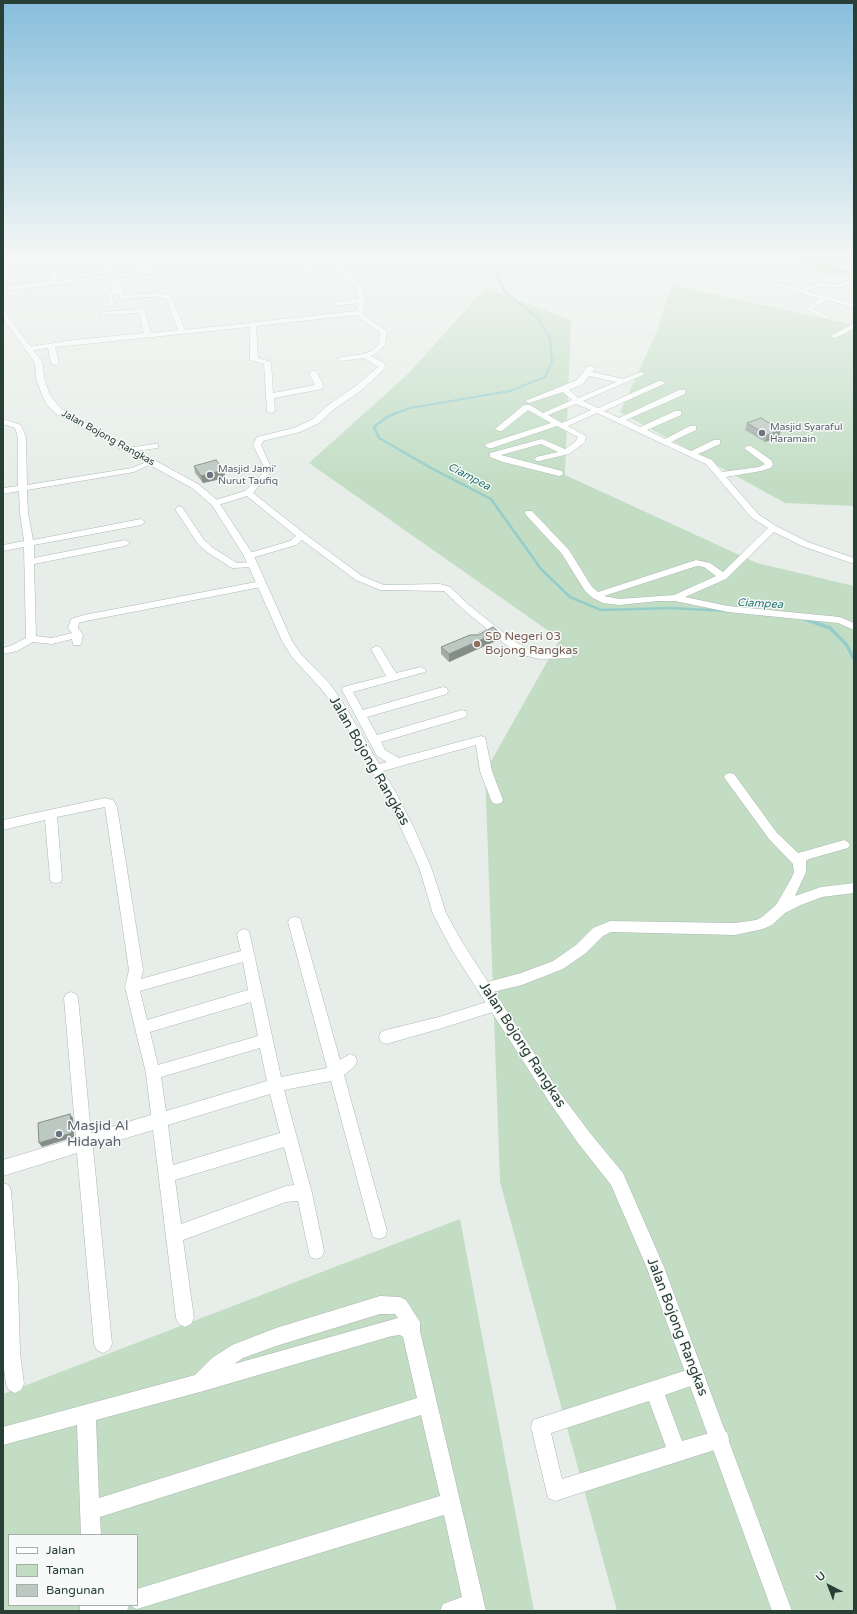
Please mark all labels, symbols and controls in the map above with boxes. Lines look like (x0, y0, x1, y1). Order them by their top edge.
street label: Jalan Bojong Rangkas (59, 407, 157, 469)
place label: Masjid Syaraful Haramain (770, 421, 843, 444)
marker: Masjid Syaraful Haramain (757, 428, 767, 438)
water label: Ciampea (446, 460, 492, 494)
place label: Masjid Jami' Nurut Taufiq (218, 463, 278, 486)
marker: Masjid Jami' Nurut Taufiq (205, 470, 215, 480)
water label: Ciampea (737, 596, 783, 612)
place label: SD Negeri 03 Bojong Rangkas (485, 630, 578, 658)
marker: SD Negeri 03 Bojong Rangkas (472, 639, 482, 649)
street label: Jalan Bojong Rangkas (325, 693, 413, 829)
street label: Jalan Bojong Rangkas (475, 979, 569, 1111)
place label: Masjid Al Hidayah (67, 1118, 128, 1150)
marker: Masjid Al Hidayah (54, 1129, 64, 1139)
street label: Jalan Bojong Rangkas (643, 1256, 711, 1398)
legend (8, 1534, 138, 1606)
text: Jalan (46, 1543, 75, 1557)
text: Taman (46, 1563, 84, 1577)
north arrow (809, 1566, 849, 1606)
text: U (813, 1569, 828, 1584)
text: Bangunan (46, 1583, 105, 1597)

